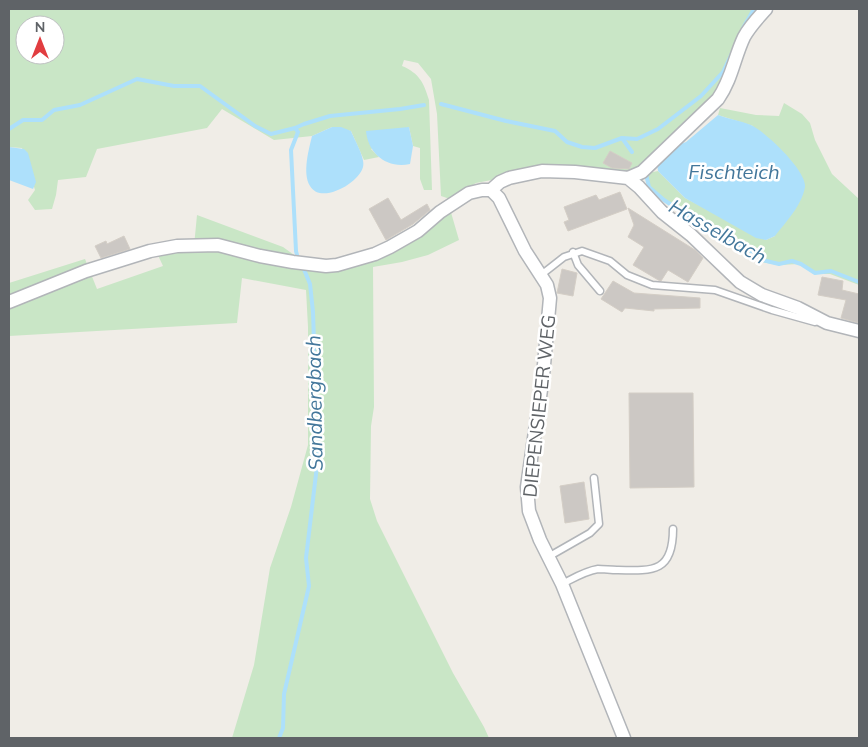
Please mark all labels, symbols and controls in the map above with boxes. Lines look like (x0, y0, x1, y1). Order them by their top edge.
north arrow (15, 15, 65, 65)
text: N (35, 18, 45, 36)
water label: Fischteich (688, 159, 780, 184)
water label: Hasselbach (665, 193, 771, 269)
street label: DIEPENSIEPER WEG (517, 313, 561, 499)
water label: Sandbergbach (300, 335, 328, 471)

